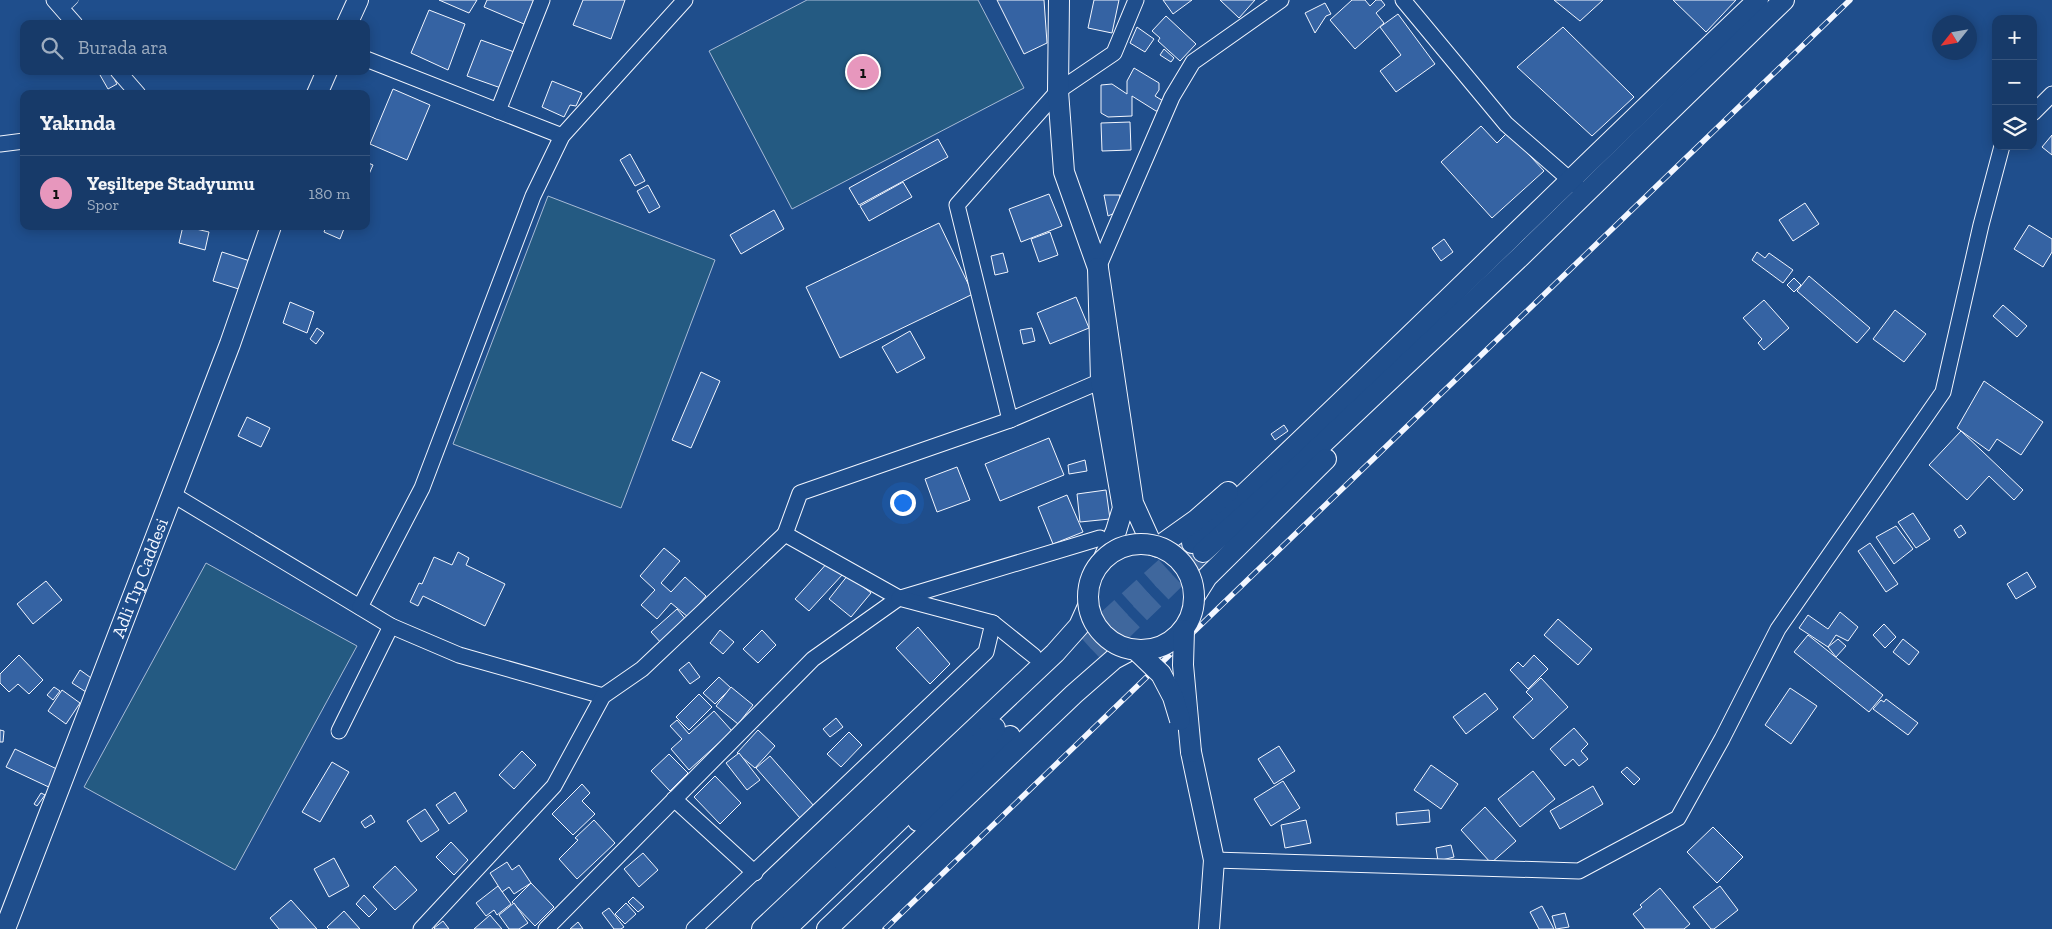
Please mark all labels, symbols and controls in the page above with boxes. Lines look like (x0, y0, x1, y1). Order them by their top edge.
north arrow (1932, 15, 1977, 60)
map controls (1992, 15, 2037, 150)
button: + (1992, 15, 2037, 60)
search box (20, 20, 370, 75)
icon: search (38, 34, 66, 62)
text: Burada ara (78, 36, 168, 59)
pin: 1 (847, 53, 879, 91)
button: − (1992, 60, 2037, 105)
button: layers (1992, 105, 2037, 150)
text: Yakında (40, 110, 116, 135)
text: Yeşiltepe Stadyumu (87, 172, 255, 195)
text: 1 (53, 184, 59, 203)
text: 180 m (309, 184, 350, 203)
text: Spor (87, 195, 119, 214)
your location (890, 490, 916, 516)
street label: Adli Tıp Caddesi (107, 515, 173, 641)

